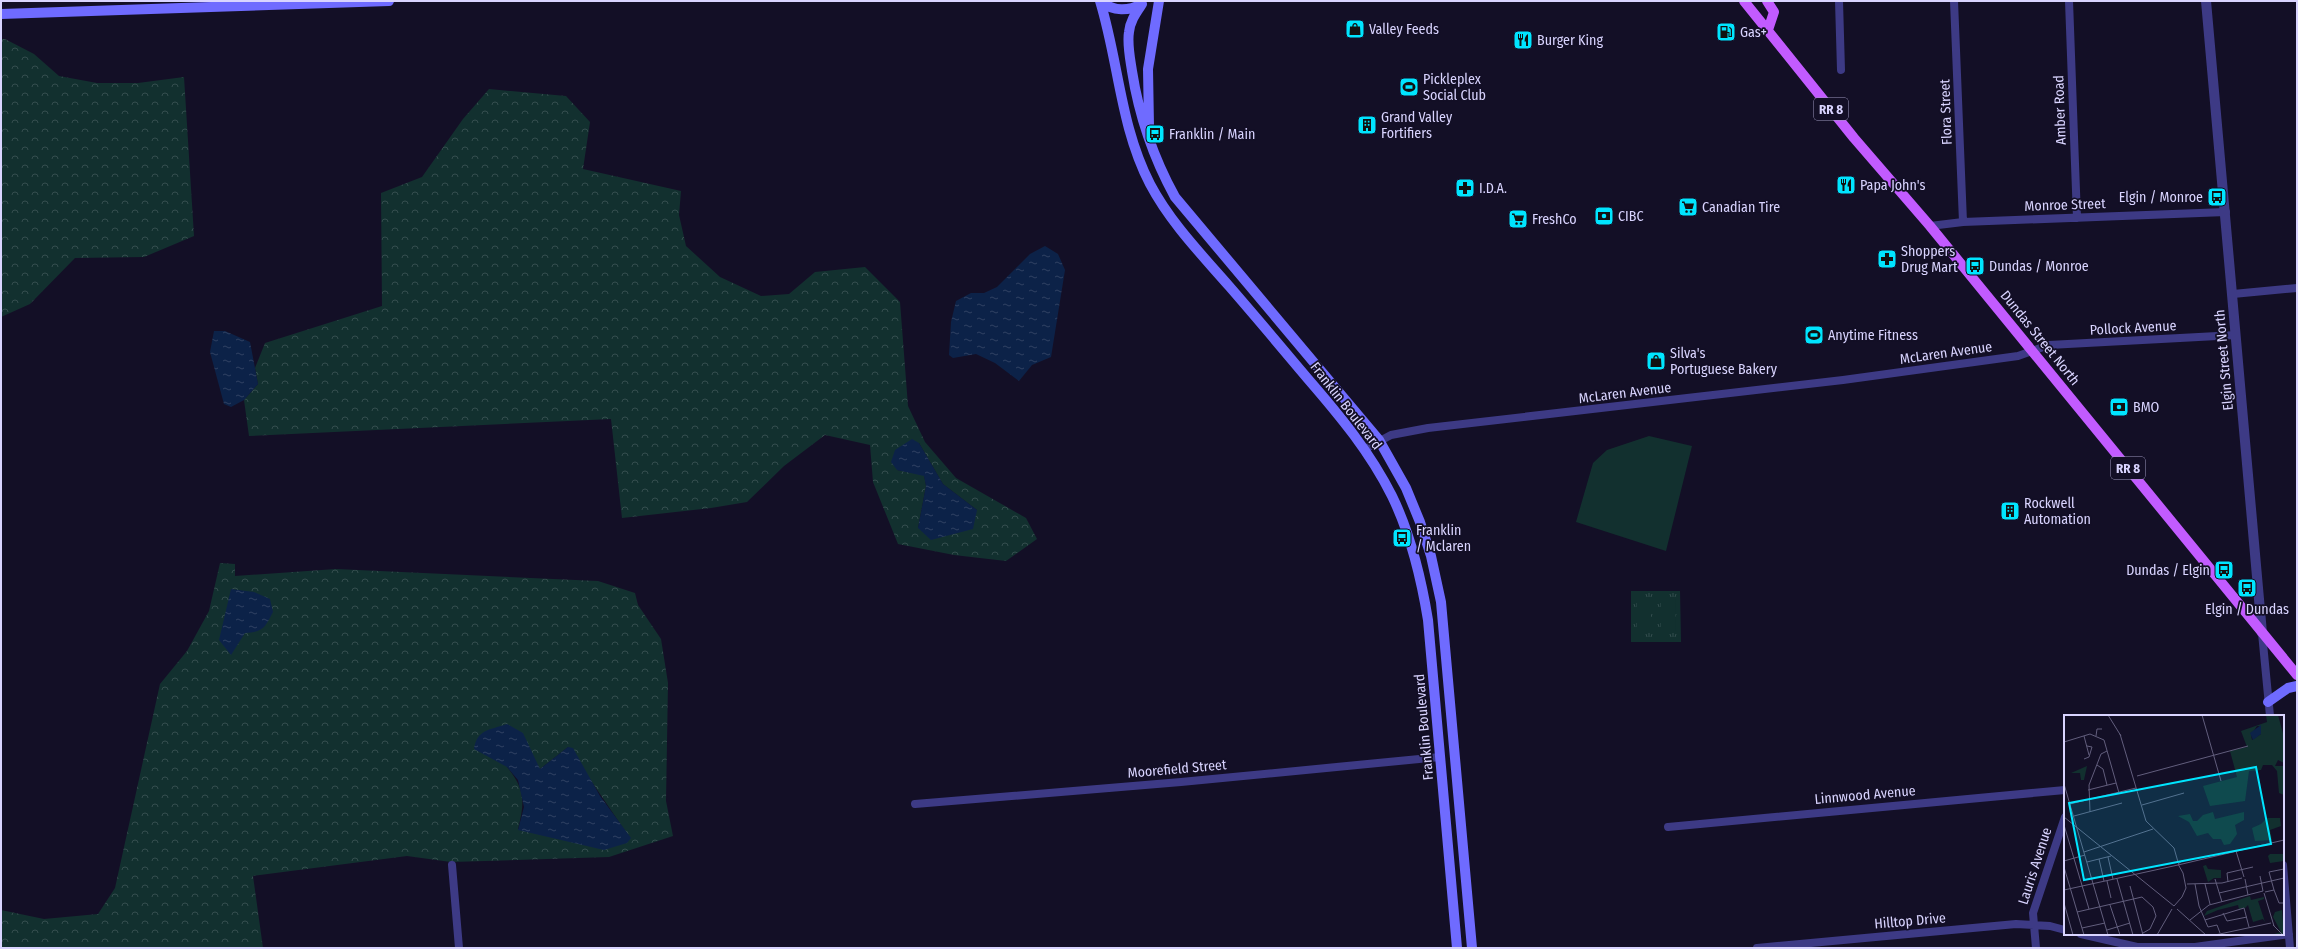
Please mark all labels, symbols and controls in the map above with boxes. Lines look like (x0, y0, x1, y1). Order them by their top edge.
shop icon: Valley Feeds (1344, 18, 1366, 40)
place label: Valley Feeds (1369, 21, 1439, 38)
fuel station icon: Gas+ (1715, 21, 1737, 43)
place label: Gas+ (1740, 24, 1767, 41)
restaurant icon: Burger King (1512, 29, 1534, 51)
place label: Burger King (1537, 32, 1603, 49)
place label: Pickleplex Social Club (1423, 71, 1486, 104)
street label: Amber Road (2050, 75, 2070, 145)
sports icon: Pickleplex Social Club (1398, 76, 1420, 98)
street label: Flora Street (1936, 78, 1956, 145)
road number: RR 8 (1814, 98, 1848, 120)
place label: Grand Valley Fortifiers (1381, 109, 1453, 142)
building icon: Grand Valley Fortifiers (1356, 114, 1378, 136)
bus stop icon: Franklin / Main (1144, 123, 1166, 145)
place label: Franklin / Main (1169, 126, 1255, 143)
restaurant icon: Papa John's (1835, 174, 1857, 196)
pharmacy icon: I.D.A. (1454, 177, 1476, 199)
place label: Papa John's (1860, 177, 1925, 194)
place label: I.D.A. (1479, 180, 1507, 197)
bus stop icon: Elgin / Monroe (2206, 186, 2228, 208)
place label: Elgin / Monroe (2119, 189, 2203, 206)
street label: Monroe Street (2024, 195, 2106, 215)
supermarket icon: Canadian Tire (1677, 196, 1699, 218)
place label: Canadian Tire (1702, 199, 1780, 216)
bank icon: CIBC (1593, 205, 1615, 227)
supermarket icon: FreshCo (1507, 208, 1529, 230)
place label: CIBC (1618, 208, 1644, 225)
place label: FreshCo (1532, 211, 1577, 228)
place label: Shoppers Drug Mart (1901, 243, 1958, 276)
pharmacy icon: Shoppers Drug Mart (1876, 248, 1898, 270)
bus stop icon: Dundas / Monroe (1964, 255, 1986, 277)
place label: Dundas / Monroe (1989, 258, 2089, 275)
street label: Dundas Street North (1997, 287, 2083, 389)
street label: Elgin Street North (2211, 309, 2237, 411)
street label: Pollock Avenue (2089, 317, 2177, 339)
sports icon: Anytime Fitness (1803, 324, 1825, 346)
place label: Anytime Fitness (1828, 327, 1918, 344)
street label: McLaren Avenue (1899, 338, 1993, 368)
place label: Silva's Portuguese Bakery (1670, 345, 1778, 378)
shop icon: Silva's Portuguese Bakery (1645, 350, 1667, 372)
street label: Franklin Boulevard (1307, 359, 1385, 453)
street label: McLaren Avenue (1578, 379, 1672, 407)
bank icon: BMO (2108, 396, 2130, 418)
place label: BMO (2133, 399, 2159, 416)
road number: RR 8 (2111, 457, 2145, 479)
place label: Rockwell Automation (2024, 495, 2091, 528)
building icon: Rockwell Automation (1999, 500, 2021, 522)
place label: Franklin / Mclaren (1416, 522, 1471, 555)
bus stop icon: Franklin / Mclaren (1391, 527, 1413, 549)
bus stop icon: Dundas / Elgin (2213, 559, 2235, 581)
place label: Dundas / Elgin (2126, 562, 2210, 579)
bus stop icon: Elgin / Dundas (2236, 577, 2258, 599)
place label: Elgin / Dundas (2205, 601, 2289, 618)
street label: Franklin Boulevard (1411, 673, 1437, 781)
inset map (2064, 715, 2284, 935)
street label: Moorefield Street (1127, 756, 1228, 782)
street label: Linnwood Avenue (1814, 782, 1916, 808)
street label: Lauris Avenue (2015, 825, 2055, 907)
street label: Hilltop Drive (1874, 909, 1946, 933)

